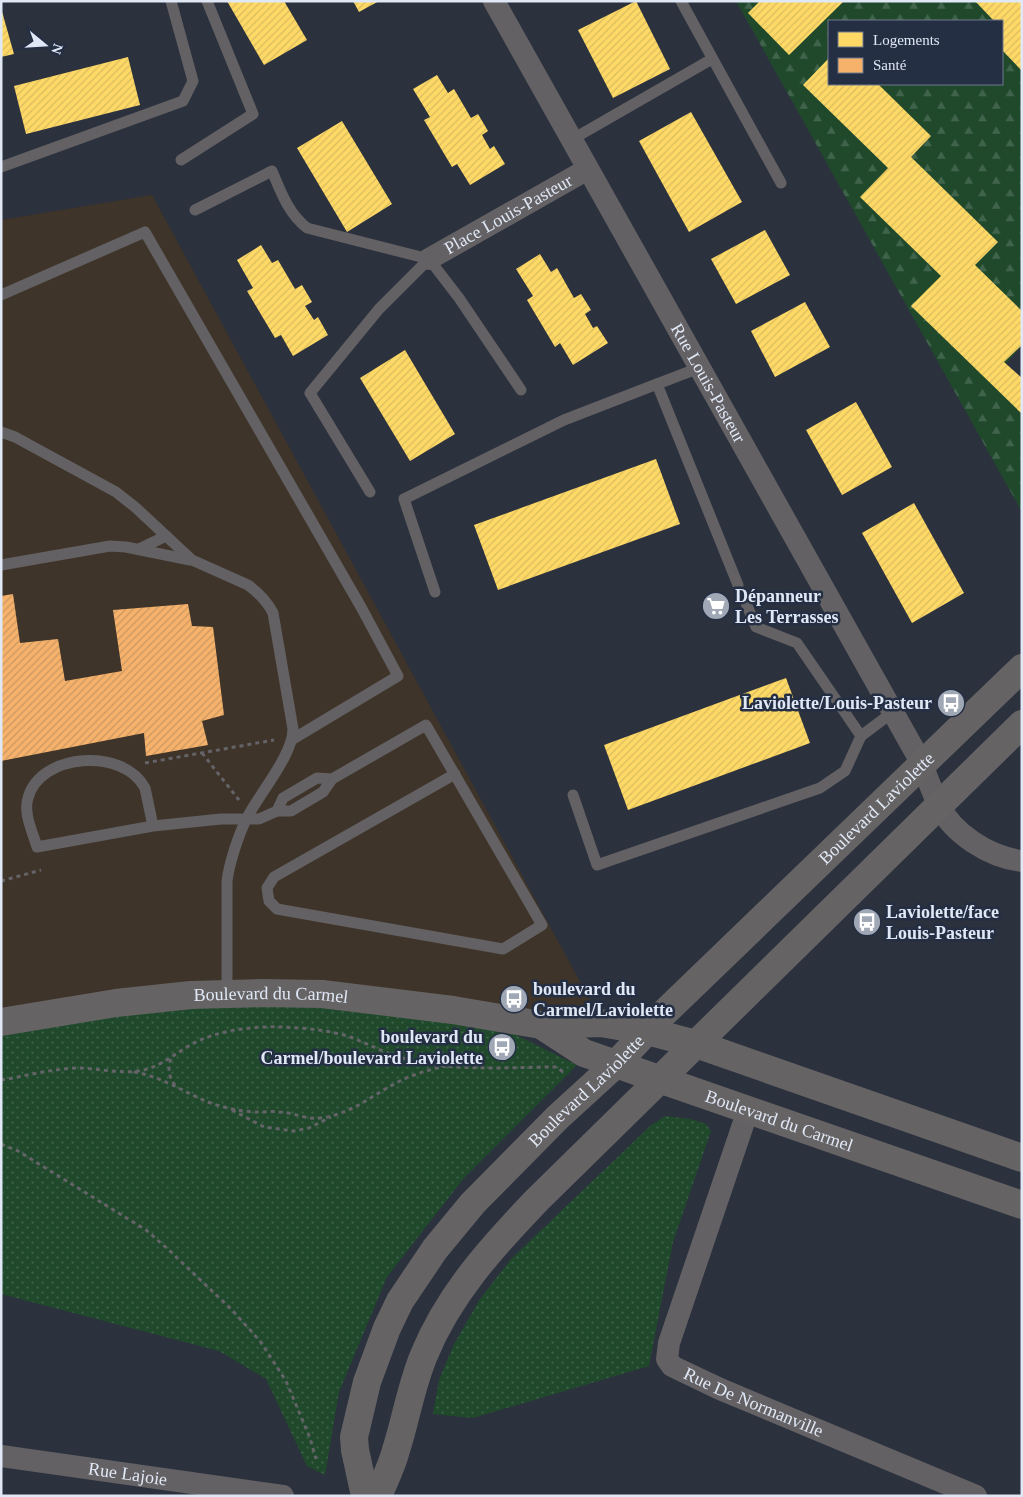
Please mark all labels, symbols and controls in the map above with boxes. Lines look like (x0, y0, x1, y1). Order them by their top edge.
north arrow (20, 20, 70, 70)
legend (828, 20, 1003, 85)
text: Logements (873, 32, 940, 48)
text: N (48, 42, 66, 56)
text: Santé (873, 57, 907, 73)
street label: Place Louis-Pasteur (441, 170, 576, 258)
street label: Rue Louis-Pasteur (667, 320, 750, 446)
place label: Dépanneur Les Terrasses (735, 586, 839, 627)
supermarket icon: Dépanneur Les Terrasses (701, 591, 731, 621)
bus stop icon: Laviolette/Louis-Pasteur (936, 688, 966, 718)
place label: Laviolette/Louis-Pasteur (742, 693, 932, 713)
street label: Boulevard Laviolette (815, 748, 938, 869)
place label: Laviolette/face Louis-Pasteur (886, 902, 999, 943)
bus stop icon: Laviolette/face Louis-Pasteur (852, 907, 882, 937)
place label: boulevard du Carmel/Laviolette (533, 979, 673, 1020)
street label: Boulevard du Carmel (193, 983, 350, 1007)
bus stop icon: boulevard du Carmel/Laviolette (499, 984, 529, 1014)
place label: boulevard du Carmel/boulevard Laviolette (261, 1027, 483, 1068)
street label: Boulevard Laviolette (524, 1031, 648, 1151)
bus stop icon: boulevard du Carmel/boulevard Laviolette (487, 1032, 517, 1062)
street label: Boulevard du Carmel (703, 1086, 856, 1156)
street label: Rue De Normanville (680, 1363, 826, 1441)
street label: Rue Lajoie (87, 1458, 169, 1489)

